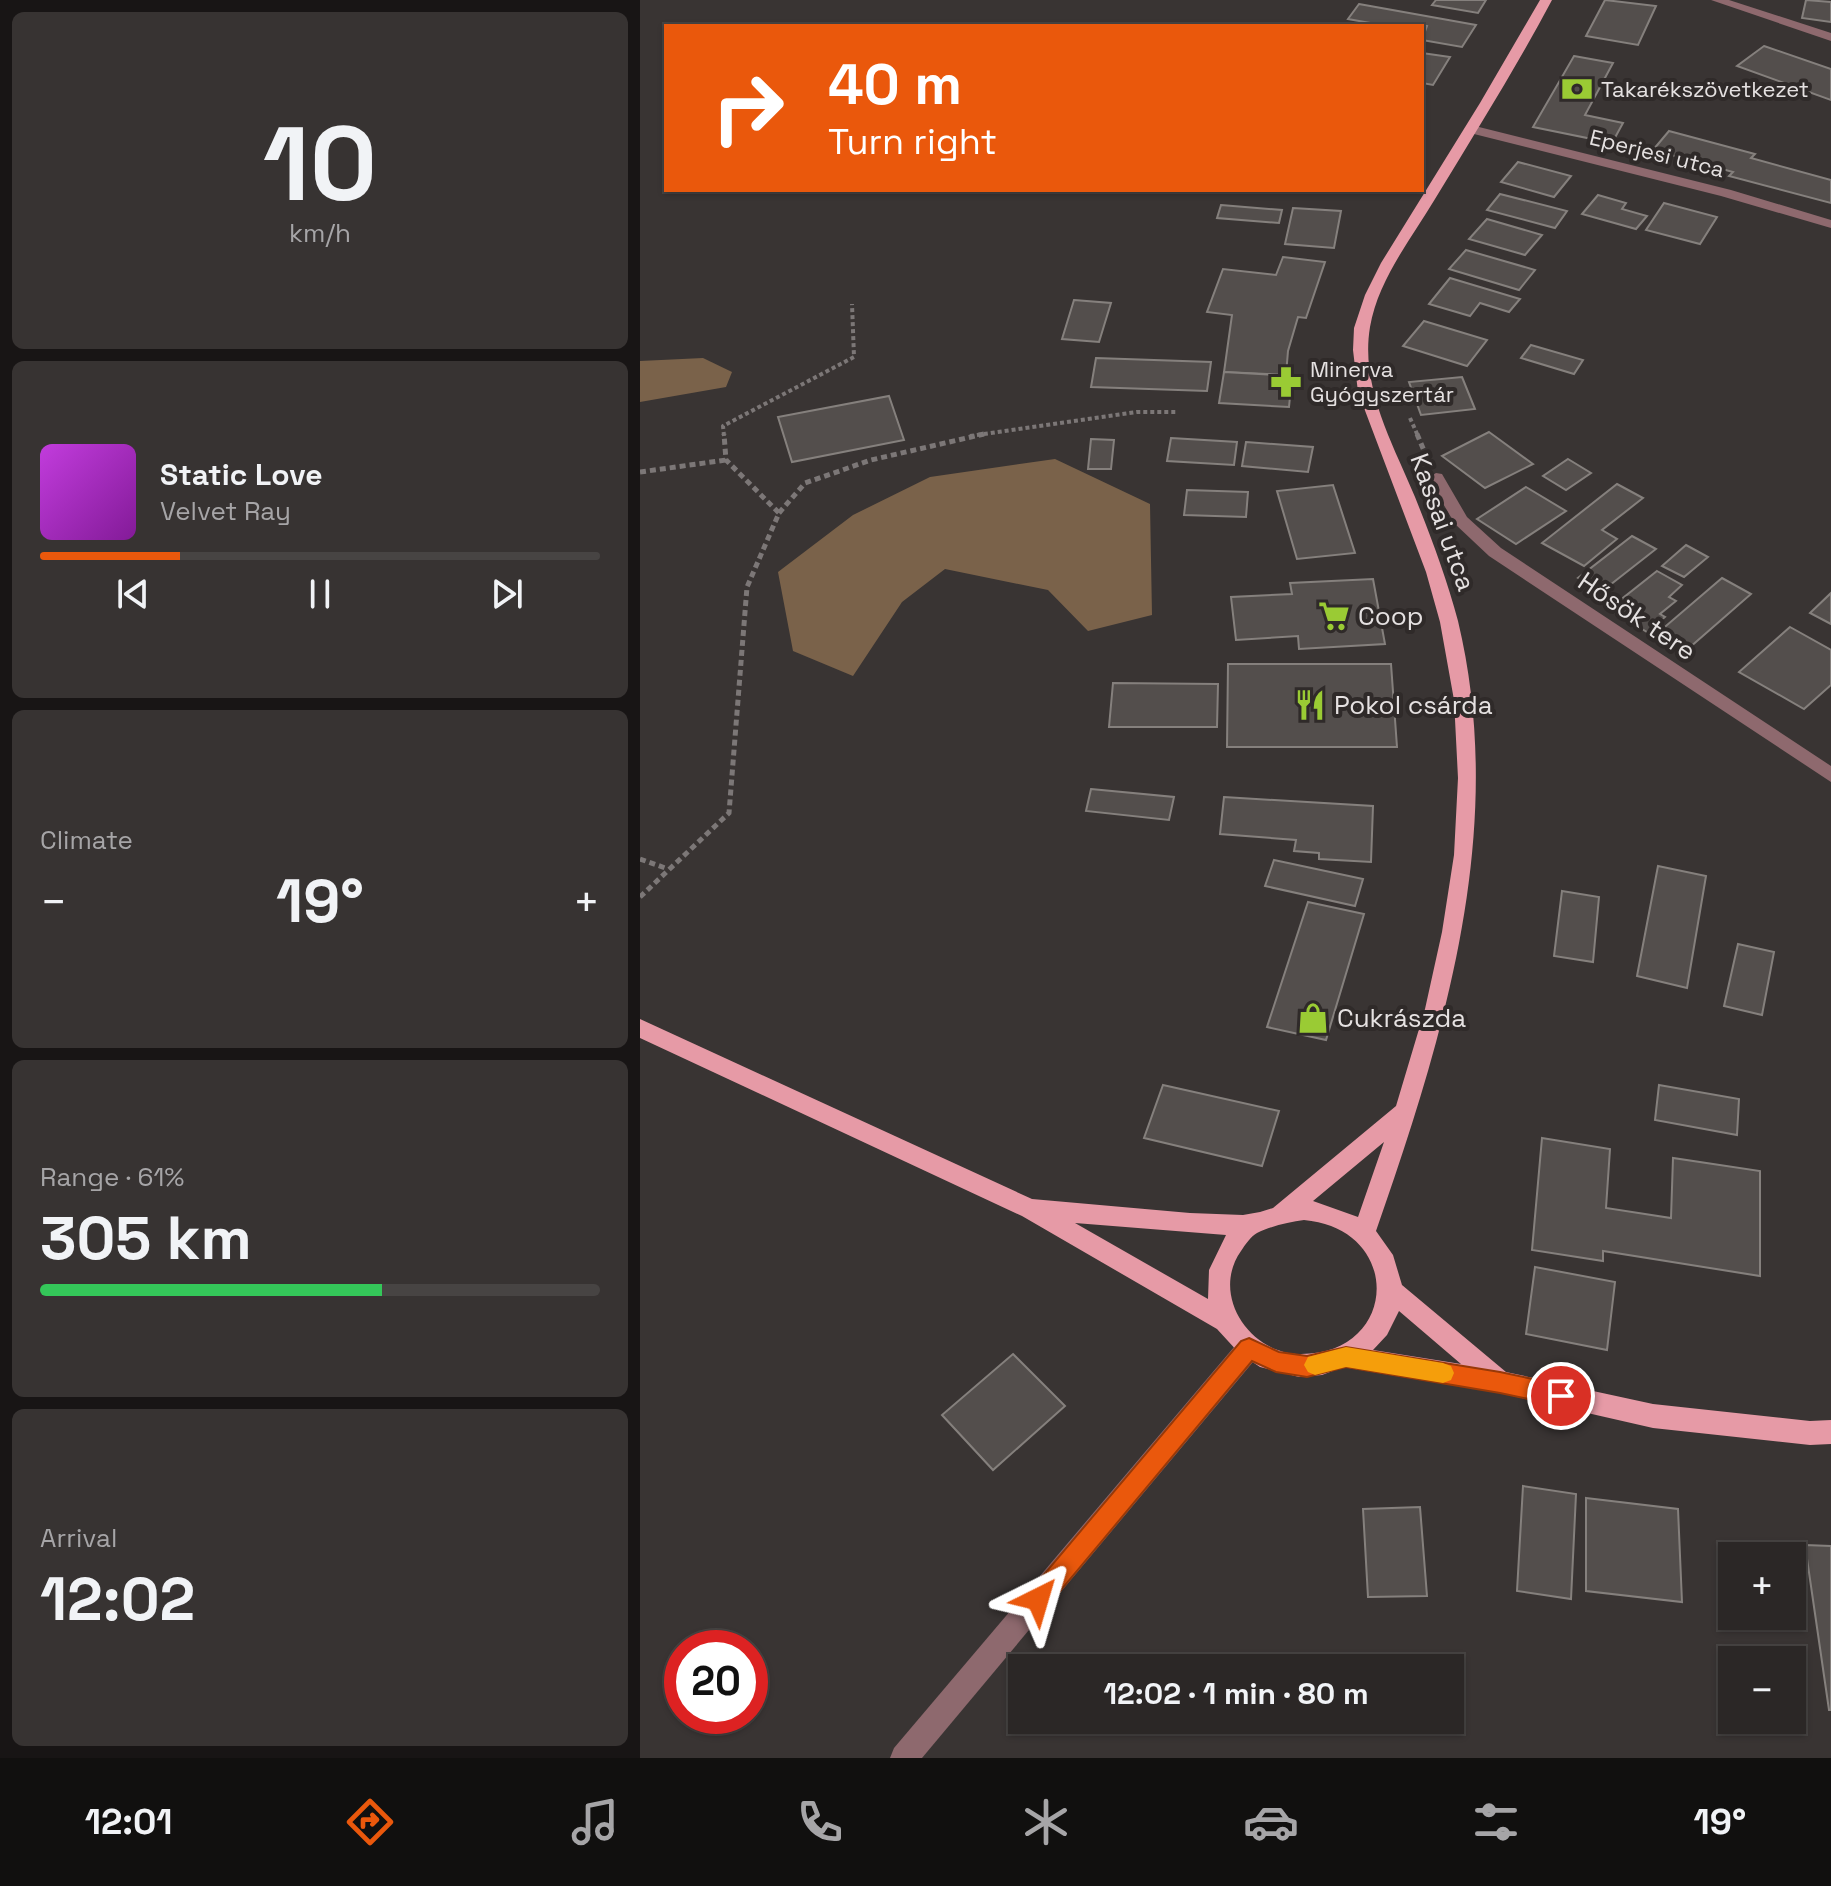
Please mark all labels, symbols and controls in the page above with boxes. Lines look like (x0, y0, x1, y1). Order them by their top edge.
text: 40 m (828, 49, 962, 120)
icon: right (696, 56, 800, 160)
bank icon: Takarékszövetkezet (1560, 72, 1594, 106)
place label: Takarékszövetkezet (1601, 75, 1809, 103)
text: 10 (263, 98, 377, 230)
text: Turn right (828, 119, 997, 165)
street label: Eperjesi utca (1587, 123, 1728, 183)
text: km/h (289, 216, 351, 250)
place label: Minerva Gyógyszertár (1310, 355, 1454, 408)
pharmacy icon: Minerva Gyógyszertár (1269, 365, 1303, 399)
street label: Kassai utca (1402, 449, 1484, 595)
text: Static Love (160, 455, 323, 494)
text: Velvet Ray (160, 494, 291, 528)
street label: Hősök tere (1571, 564, 1703, 668)
icon: previous (111, 572, 155, 616)
icon: pause (298, 572, 342, 616)
icon: next (485, 572, 529, 616)
supermarket icon: Coop (1317, 599, 1351, 633)
place label: Coop (1358, 599, 1424, 633)
restaurant icon: Pokol csárda (1293, 688, 1327, 722)
place label: Pokol csárda (1334, 688, 1493, 722)
text: Climate (40, 823, 133, 857)
text: 19° (276, 863, 364, 940)
text: − (40, 874, 67, 930)
text: + (573, 874, 600, 930)
shop icon: Cukrászda (1296, 1001, 1330, 1035)
place label: Cukrászda (1337, 1001, 1466, 1035)
text: Range · 61% (40, 1160, 184, 1194)
text: 305 km (40, 1200, 252, 1277)
pin (1527, 1362, 1595, 1430)
icon: arrive (1539, 1374, 1583, 1418)
text: Arrival (40, 1521, 117, 1555)
map controls (1718, 1542, 1806, 1734)
button: + (1718, 1542, 1806, 1630)
position arrow (996, 1557, 1080, 1641)
text: 12:02 (40, 1561, 195, 1638)
speed limit sign: 20 (664, 1630, 768, 1734)
button: − (1718, 1646, 1806, 1734)
text: 12:02 · 1 min · 80 m (1103, 1674, 1369, 1713)
icon: directions (342, 1794, 398, 1850)
icon: music (567, 1794, 623, 1850)
icon: phone (792, 1794, 848, 1850)
icon: climate (1018, 1794, 1074, 1850)
icon: car (1243, 1794, 1299, 1850)
icon: filters (1468, 1794, 1524, 1850)
text: 12:01 (85, 1799, 173, 1845)
text: 19° (1694, 1799, 1746, 1845)

